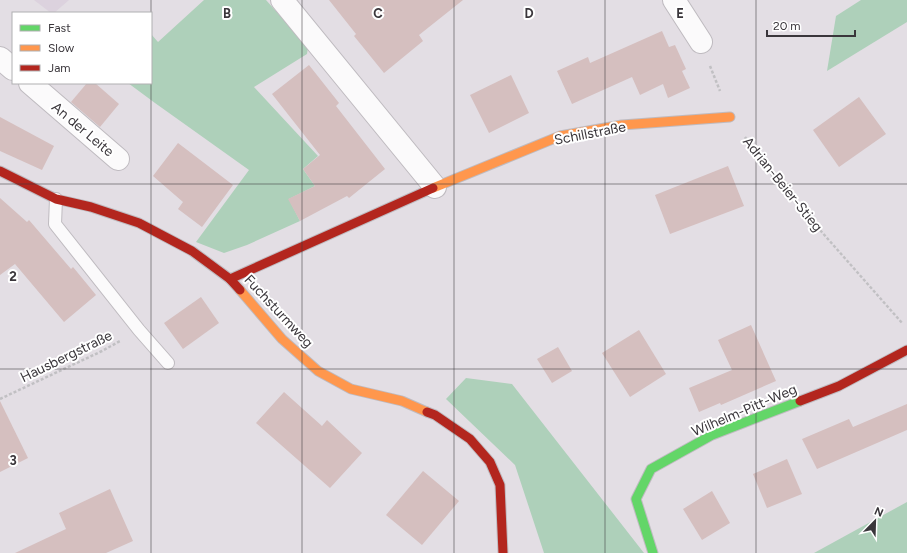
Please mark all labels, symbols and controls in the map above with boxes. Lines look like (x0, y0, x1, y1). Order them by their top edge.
text: B (223, 6, 231, 21)
text: C (373, 6, 383, 21)
text: D (524, 6, 534, 21)
text: E (676, 6, 684, 21)
legend (12, 12, 152, 84)
scale bar (767, 12, 855, 38)
text: 20 m (773, 19, 801, 33)
text: Fast (48, 21, 71, 35)
text: Slow (48, 41, 75, 55)
text: Jam (48, 61, 71, 75)
street label: An der Leite (48, 98, 117, 161)
street label: Schillstraße (553, 118, 628, 149)
street label: Adrian-Beier-Stieg (739, 133, 826, 235)
text: 2 (9, 269, 17, 284)
street label: Fuchsturmweg (241, 271, 317, 351)
street label: Hausbergstraße (18, 327, 115, 386)
street label: Wilhelm-Pitt-Weg (689, 381, 799, 440)
text: 3 (9, 453, 17, 468)
north arrow (855, 501, 895, 541)
text: N (872, 505, 885, 520)

